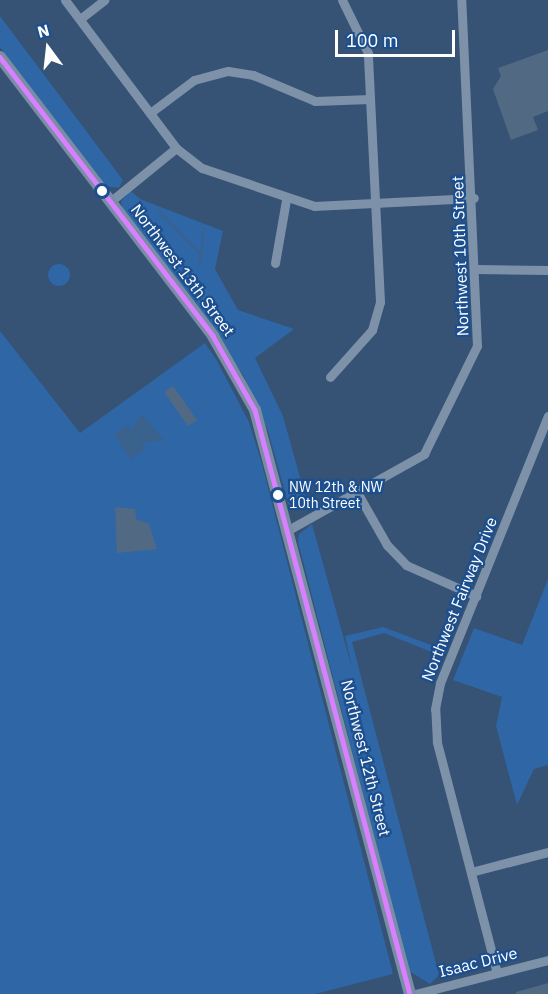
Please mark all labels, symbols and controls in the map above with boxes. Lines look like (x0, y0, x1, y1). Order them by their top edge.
north arrow (18, 18, 78, 78)
scale bar (338, 18, 458, 56)
text: N (35, 19, 52, 42)
text: 100 m (346, 29, 398, 52)
street label: Northwest 10th Street (448, 175, 472, 337)
unlabelled marker (96, 185, 108, 197)
street label: Northwest 13th Street (127, 200, 239, 340)
place label: NW 12th & NW 10th Street (289, 479, 383, 512)
marker: NW 12th & NW 10th Street (272, 489, 284, 501)
street label: Northwest Fairway Drive (417, 514, 501, 684)
street label: Northwest 12th Street (337, 678, 395, 838)
street label: Isaac Drive (437, 943, 519, 981)

